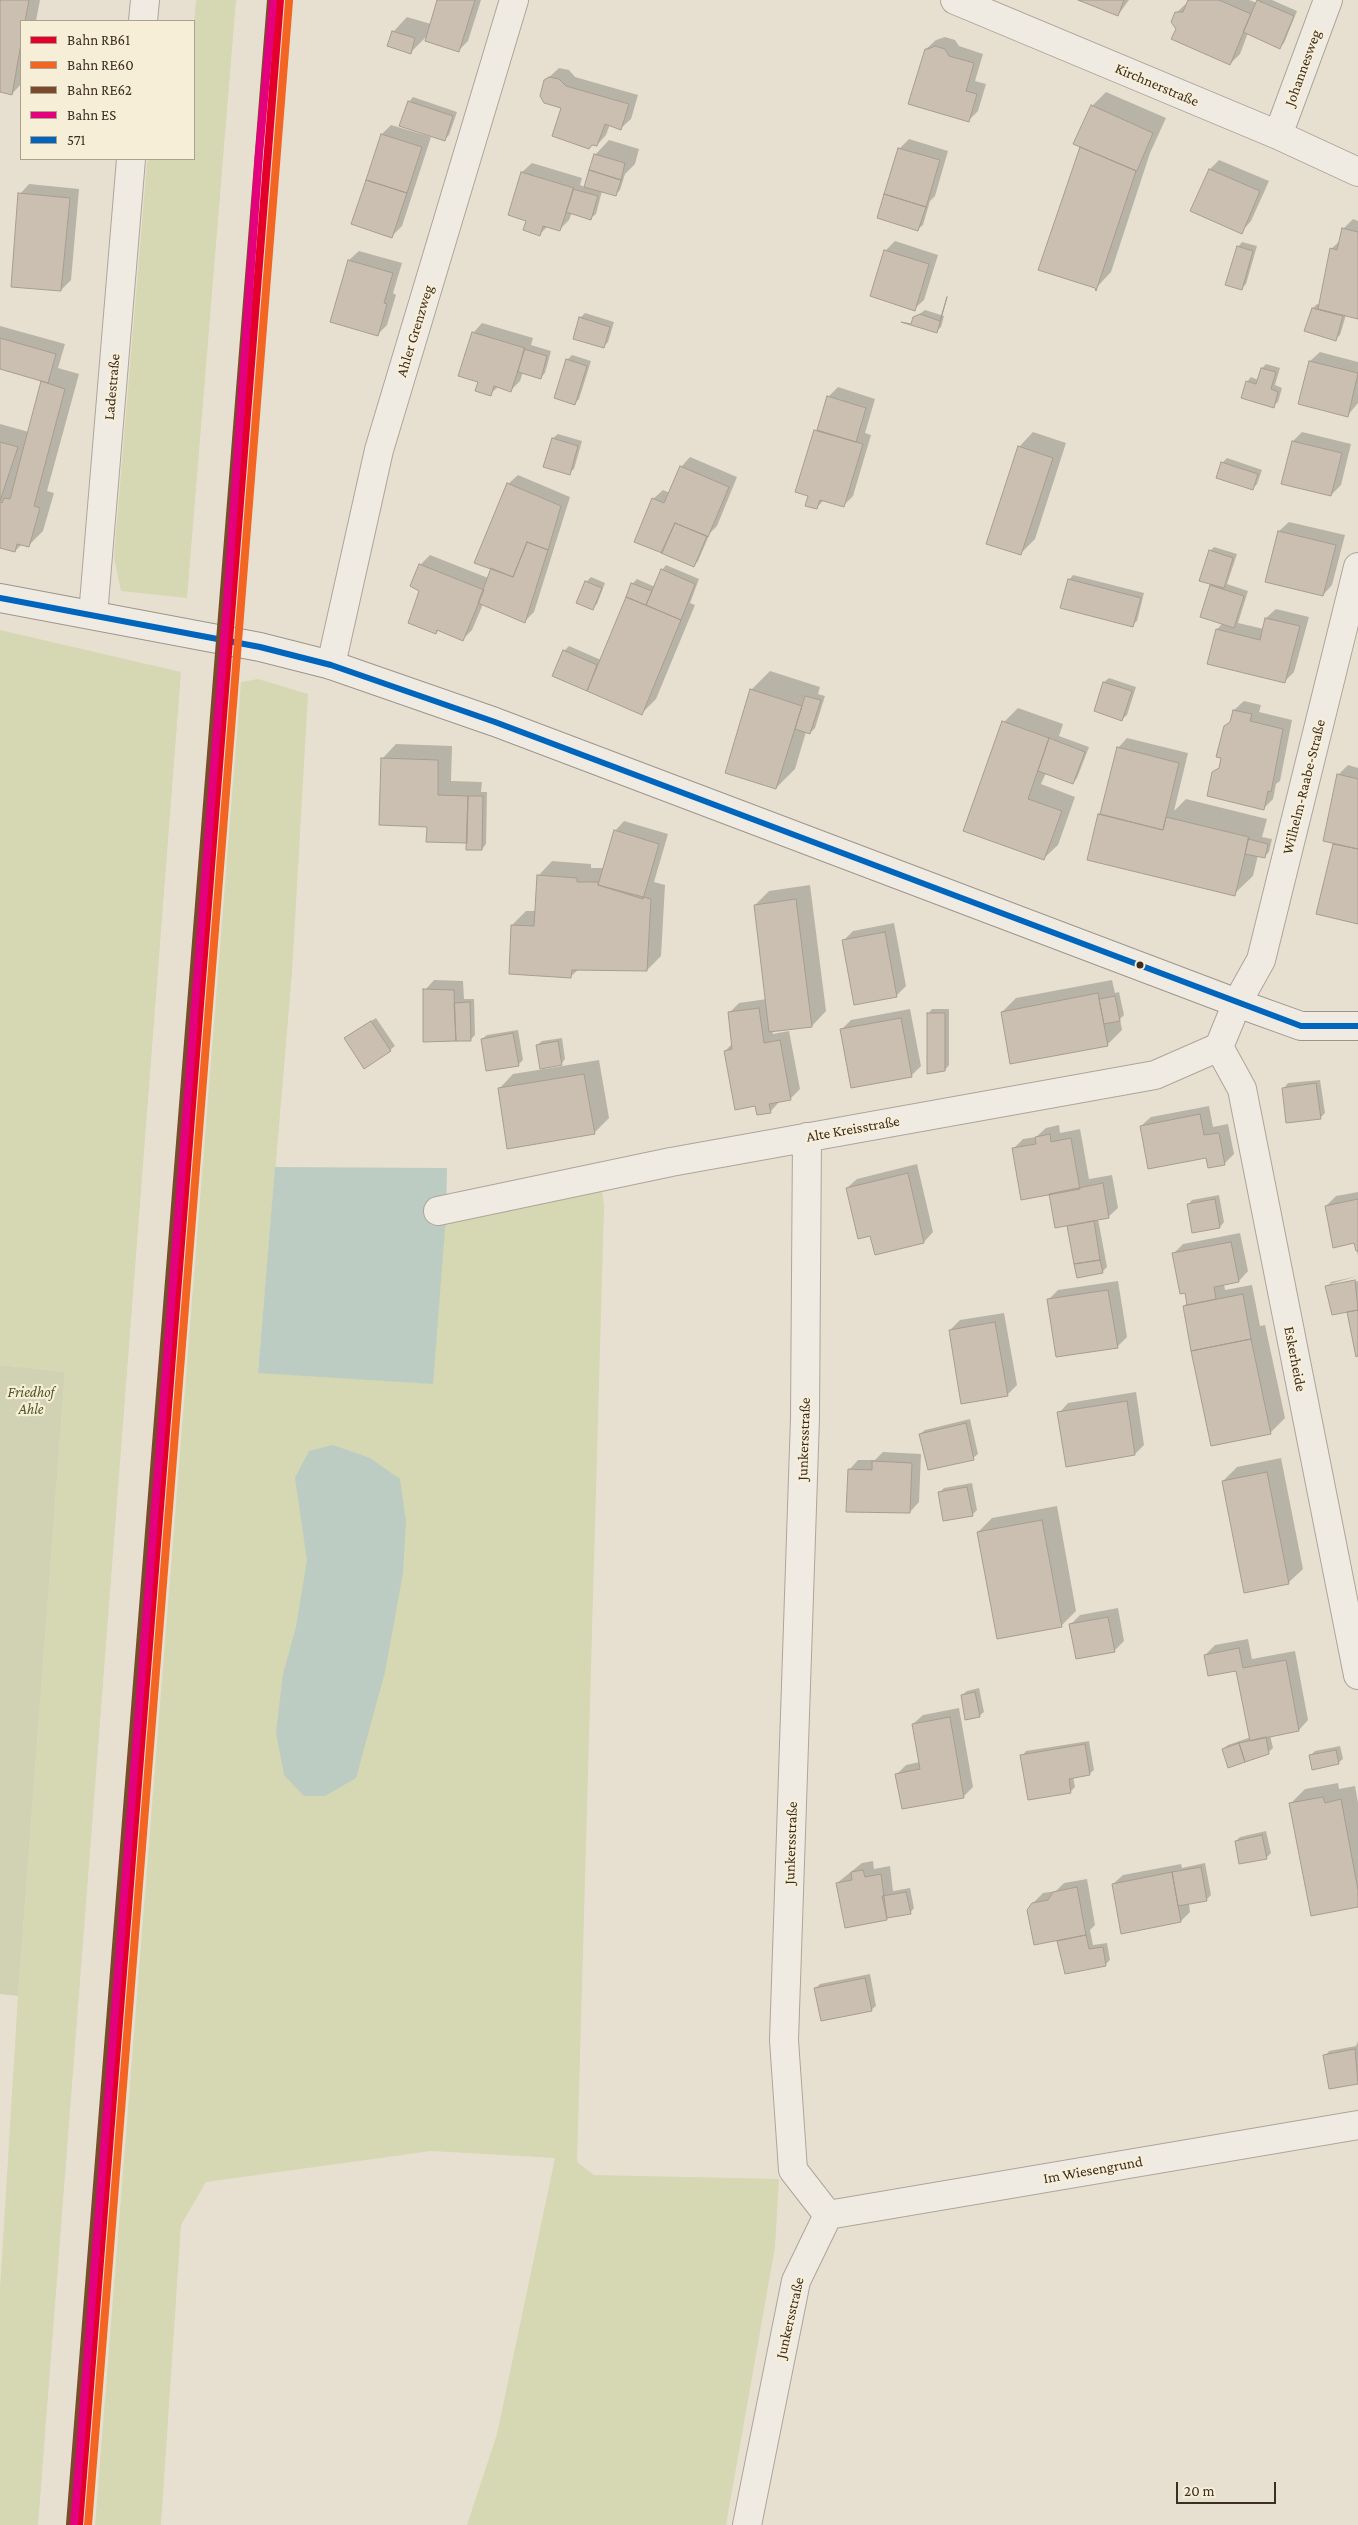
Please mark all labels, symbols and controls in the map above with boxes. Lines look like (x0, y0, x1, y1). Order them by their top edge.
legend (20, 20, 195, 160)
street label: Johannesweg (1281, 27, 1325, 109)
text: Bahn RB61 (67, 32, 130, 48)
text: Bahn RE60 (67, 57, 134, 73)
street label: Kirchnerstraße (1112, 59, 1202, 111)
text: Bahn RE62 (67, 82, 132, 98)
text: Bahn ES (67, 107, 116, 123)
text: 571 (67, 132, 86, 148)
street label: Ahler Grenzweg (392, 283, 438, 379)
street label: Ladestraße (100, 353, 124, 421)
street label: Wilhelm-Raabe-Straße (1279, 718, 1329, 856)
unlabelled marker (1135, 960, 1145, 970)
street label: Alte Kreisstraße (805, 1112, 901, 1146)
street label: Eskerheide (1280, 1325, 1310, 1393)
park label: Friedhof Ahle (8, 1383, 54, 1418)
street label: Junkersstraße (794, 1397, 814, 1481)
street label: Junkersstraße (781, 1801, 801, 1885)
street label: Im Wiesengrund (1042, 2152, 1144, 2188)
street label: Junkersstraße (772, 2276, 808, 2360)
scale bar (1178, 2472, 1278, 2504)
text: 20 m (1184, 2483, 1215, 2499)

